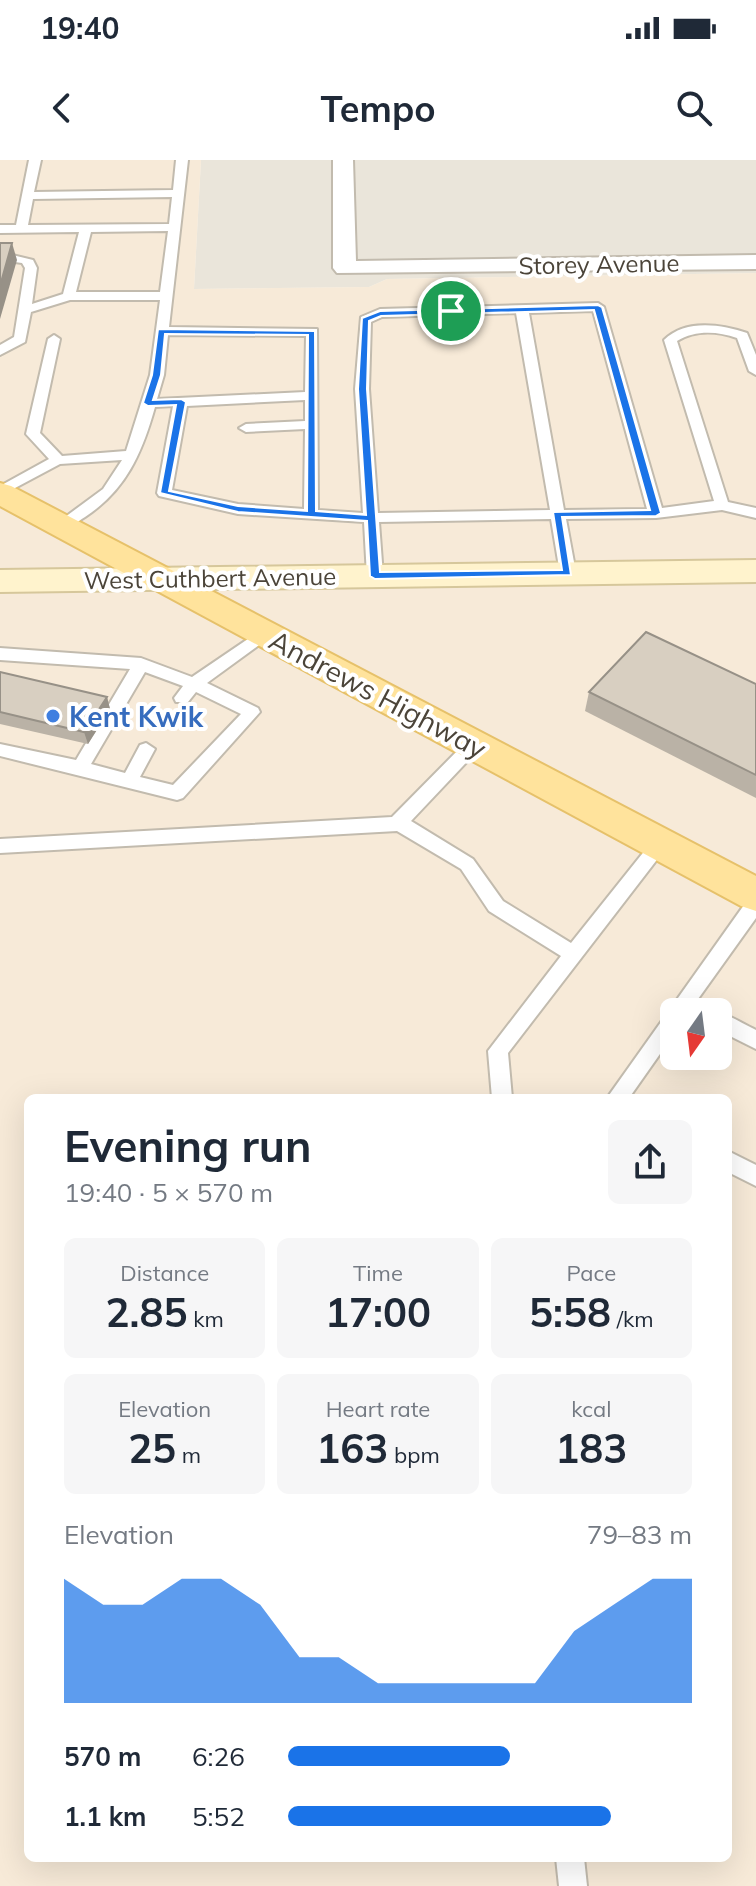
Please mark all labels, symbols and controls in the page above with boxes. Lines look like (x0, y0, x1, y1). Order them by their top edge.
text: 19:40 (40, 9, 119, 47)
icon: back (40, 86, 84, 130)
text: Tempo (320, 86, 436, 131)
icon: search (672, 86, 716, 130)
street label: Storey Avenue (518, 248, 680, 280)
pin (417, 277, 485, 345)
icon: arrive (429, 289, 473, 333)
street label: West Cuthbert Avenue (84, 561, 336, 595)
street label: Andrews Highway (263, 622, 493, 766)
place label: Kent Kwik (69, 699, 204, 734)
marker: Kent Kwik (44, 707, 62, 725)
north arrow (660, 998, 732, 1070)
map controls (660, 998, 732, 1070)
text: Evening run (64, 1118, 311, 1173)
button: share (608, 1120, 692, 1204)
text: 19:40 · 5 × 570 m (64, 1176, 273, 1209)
text: Distance (120, 1259, 209, 1287)
text: Time (353, 1259, 403, 1287)
text: Pace (567, 1259, 616, 1287)
text: 2.85 (106, 1287, 187, 1337)
text: 17:00 (325, 1287, 431, 1337)
text: 5:58 (529, 1287, 611, 1337)
text: km (187, 1305, 224, 1333)
text: /km (611, 1305, 654, 1333)
text: Elevation (118, 1395, 211, 1423)
text: Heart rate (326, 1395, 430, 1423)
text: kcal (571, 1395, 611, 1423)
text: 25 (128, 1423, 176, 1473)
text: 163 (316, 1423, 388, 1473)
text: 183 (555, 1423, 627, 1473)
text: m (176, 1441, 201, 1469)
text: bpm (388, 1441, 440, 1469)
text: Elevation (64, 1518, 174, 1551)
text: 79–83 m (587, 1518, 692, 1551)
text: 570 m (64, 1740, 141, 1773)
text: 6:26 (192, 1740, 245, 1773)
text: 1.1 km (64, 1800, 147, 1833)
text: 5:52 (192, 1800, 245, 1833)

